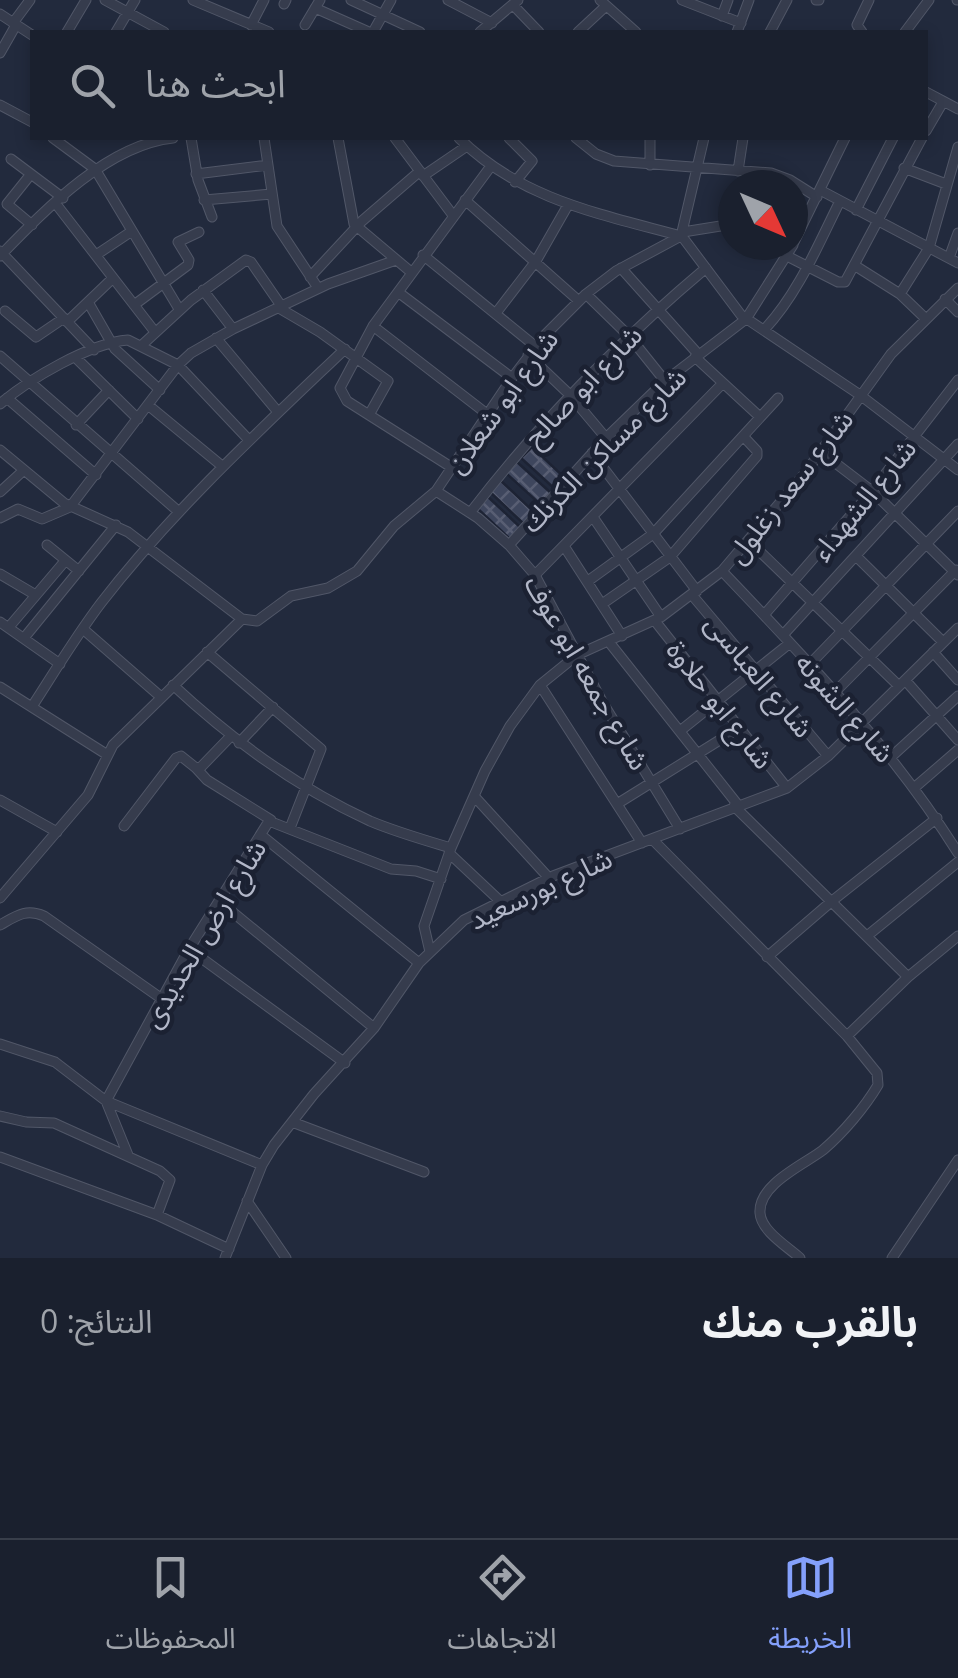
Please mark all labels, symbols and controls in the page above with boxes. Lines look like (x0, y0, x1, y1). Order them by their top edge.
search box (30, 30, 928, 140)
text: ابحث هنا (145, 56, 286, 108)
icon: search (65, 58, 120, 113)
north arrow (718, 170, 808, 260)
street label: شارع ابو صالح (514, 316, 652, 456)
street label: شارع ابو شعلان (436, 321, 568, 482)
street label: شارع مساكن الكرنك (512, 358, 696, 542)
street label: شارع سعد زغلول (717, 401, 863, 573)
street label: شارع الشهداء (802, 430, 926, 570)
street label: شارع جمعه ابو عوف (514, 567, 659, 778)
street label: شارع العباسى (695, 605, 823, 747)
street label: شارع ابو حلاوة (656, 632, 783, 778)
street label: شارع الشونه (785, 644, 904, 772)
street label: شارع ارض الحديدى (132, 832, 277, 1036)
street label: شارع بورسعيد (462, 838, 619, 940)
text: بالقرب منك (702, 1292, 918, 1349)
text: النتائج: 0 (40, 1299, 153, 1342)
tab: المحفوظات (106, 1550, 236, 1669)
tab: الاتجاهات (447, 1550, 557, 1669)
tab: الخريطة (768, 1550, 852, 1669)

